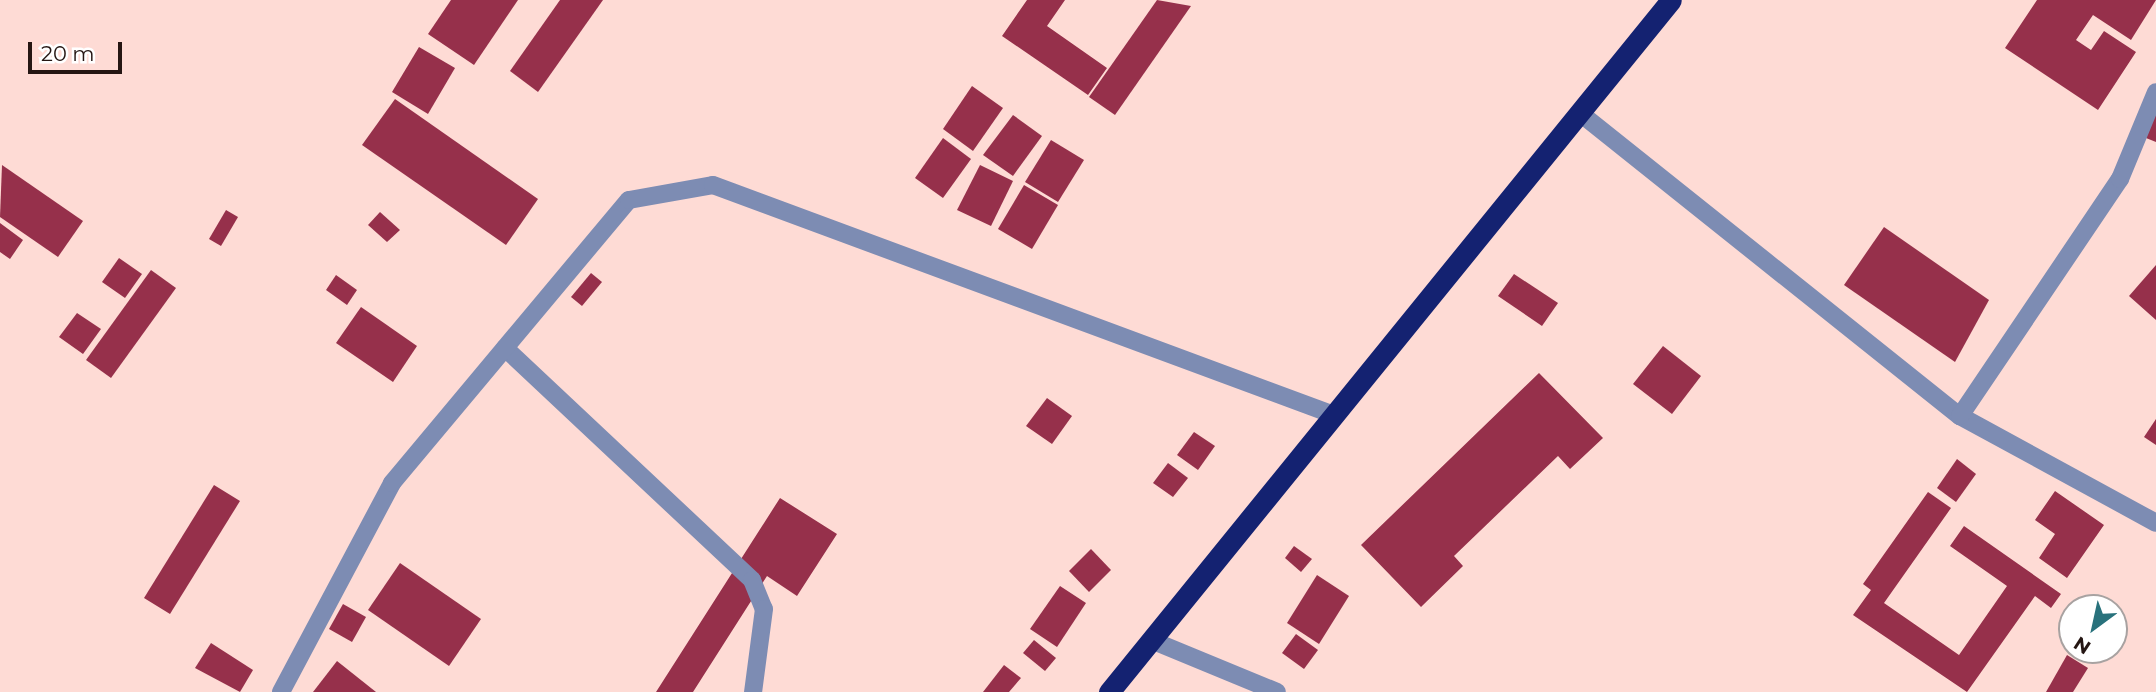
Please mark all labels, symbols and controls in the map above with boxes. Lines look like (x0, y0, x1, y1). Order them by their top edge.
scale bar (32, 28, 126, 72)
text: 20 m (41, 41, 95, 66)
north arrow (2058, 594, 2128, 664)
text: N (2070, 632, 2095, 659)

